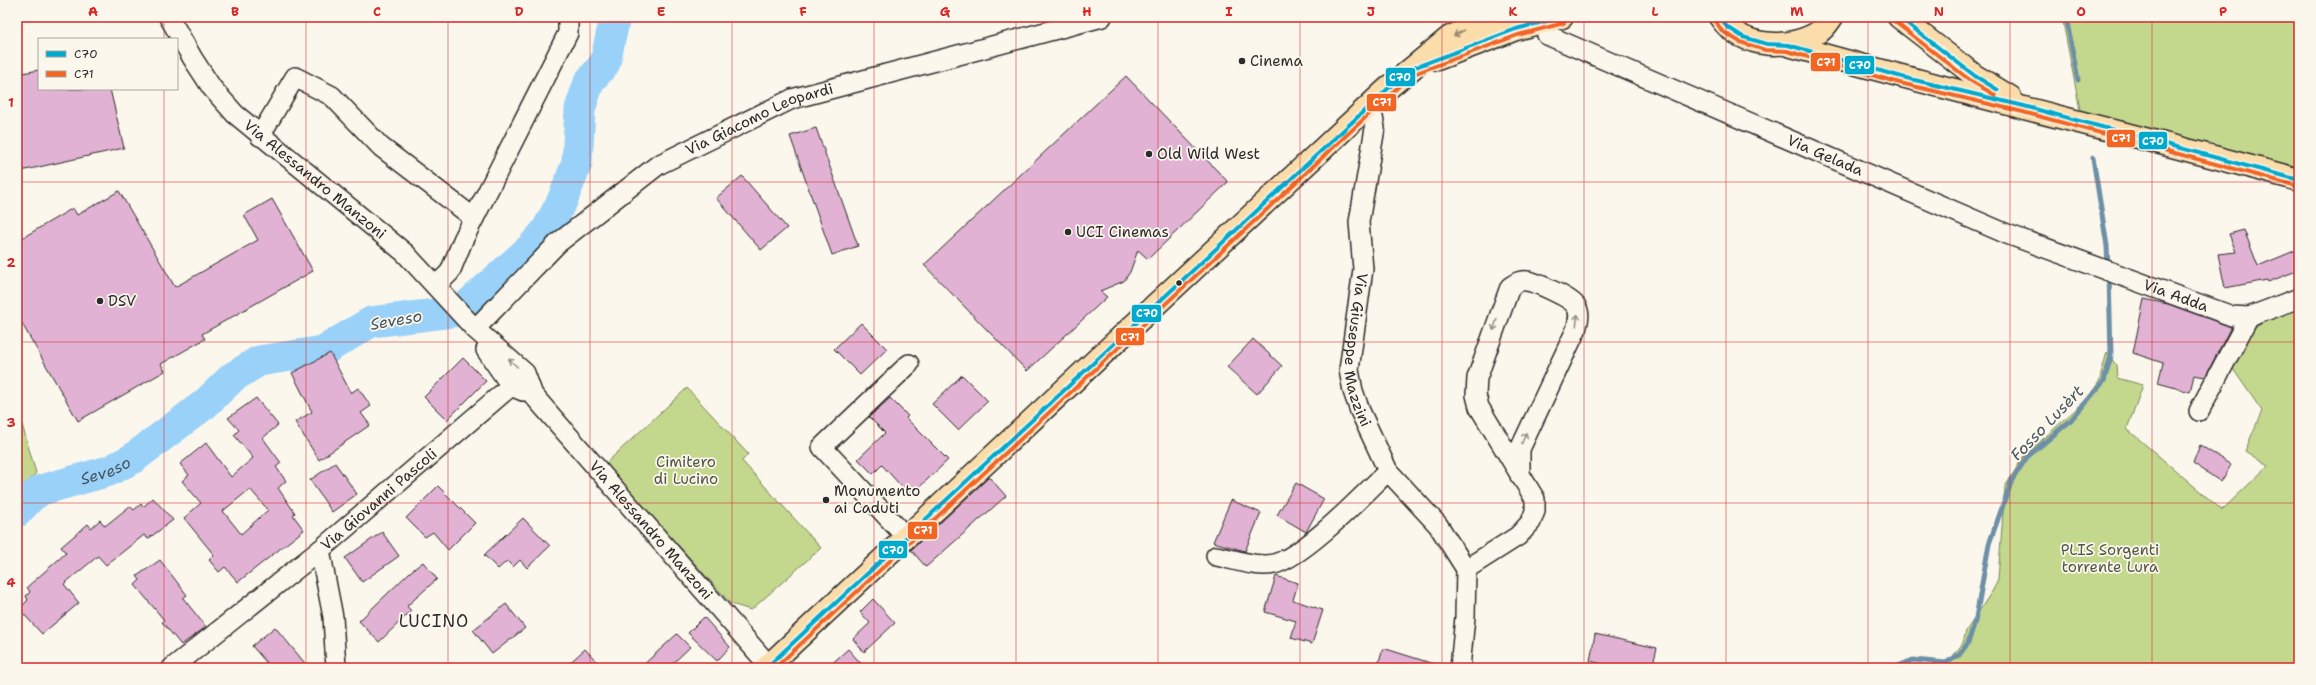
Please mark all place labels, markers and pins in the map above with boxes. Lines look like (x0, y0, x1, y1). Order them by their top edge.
place label: Cinema (1250, 51, 1303, 71)
marker: Cinema (1237, 56, 1247, 66)
place label: Old Wild West (1157, 144, 1260, 164)
marker: Old Wild West (1144, 149, 1154, 159)
place label: UCI Cinemas (1076, 222, 1169, 242)
marker: UCI Cinemas (1063, 227, 1073, 237)
unlabelled marker (1174, 278, 1184, 288)
place label: DSV (108, 291, 136, 311)
marker: DSV (95, 296, 105, 306)
place label: Monumento ai Caduti (834, 481, 920, 518)
marker: Monumento ai Caduti (821, 495, 831, 505)

